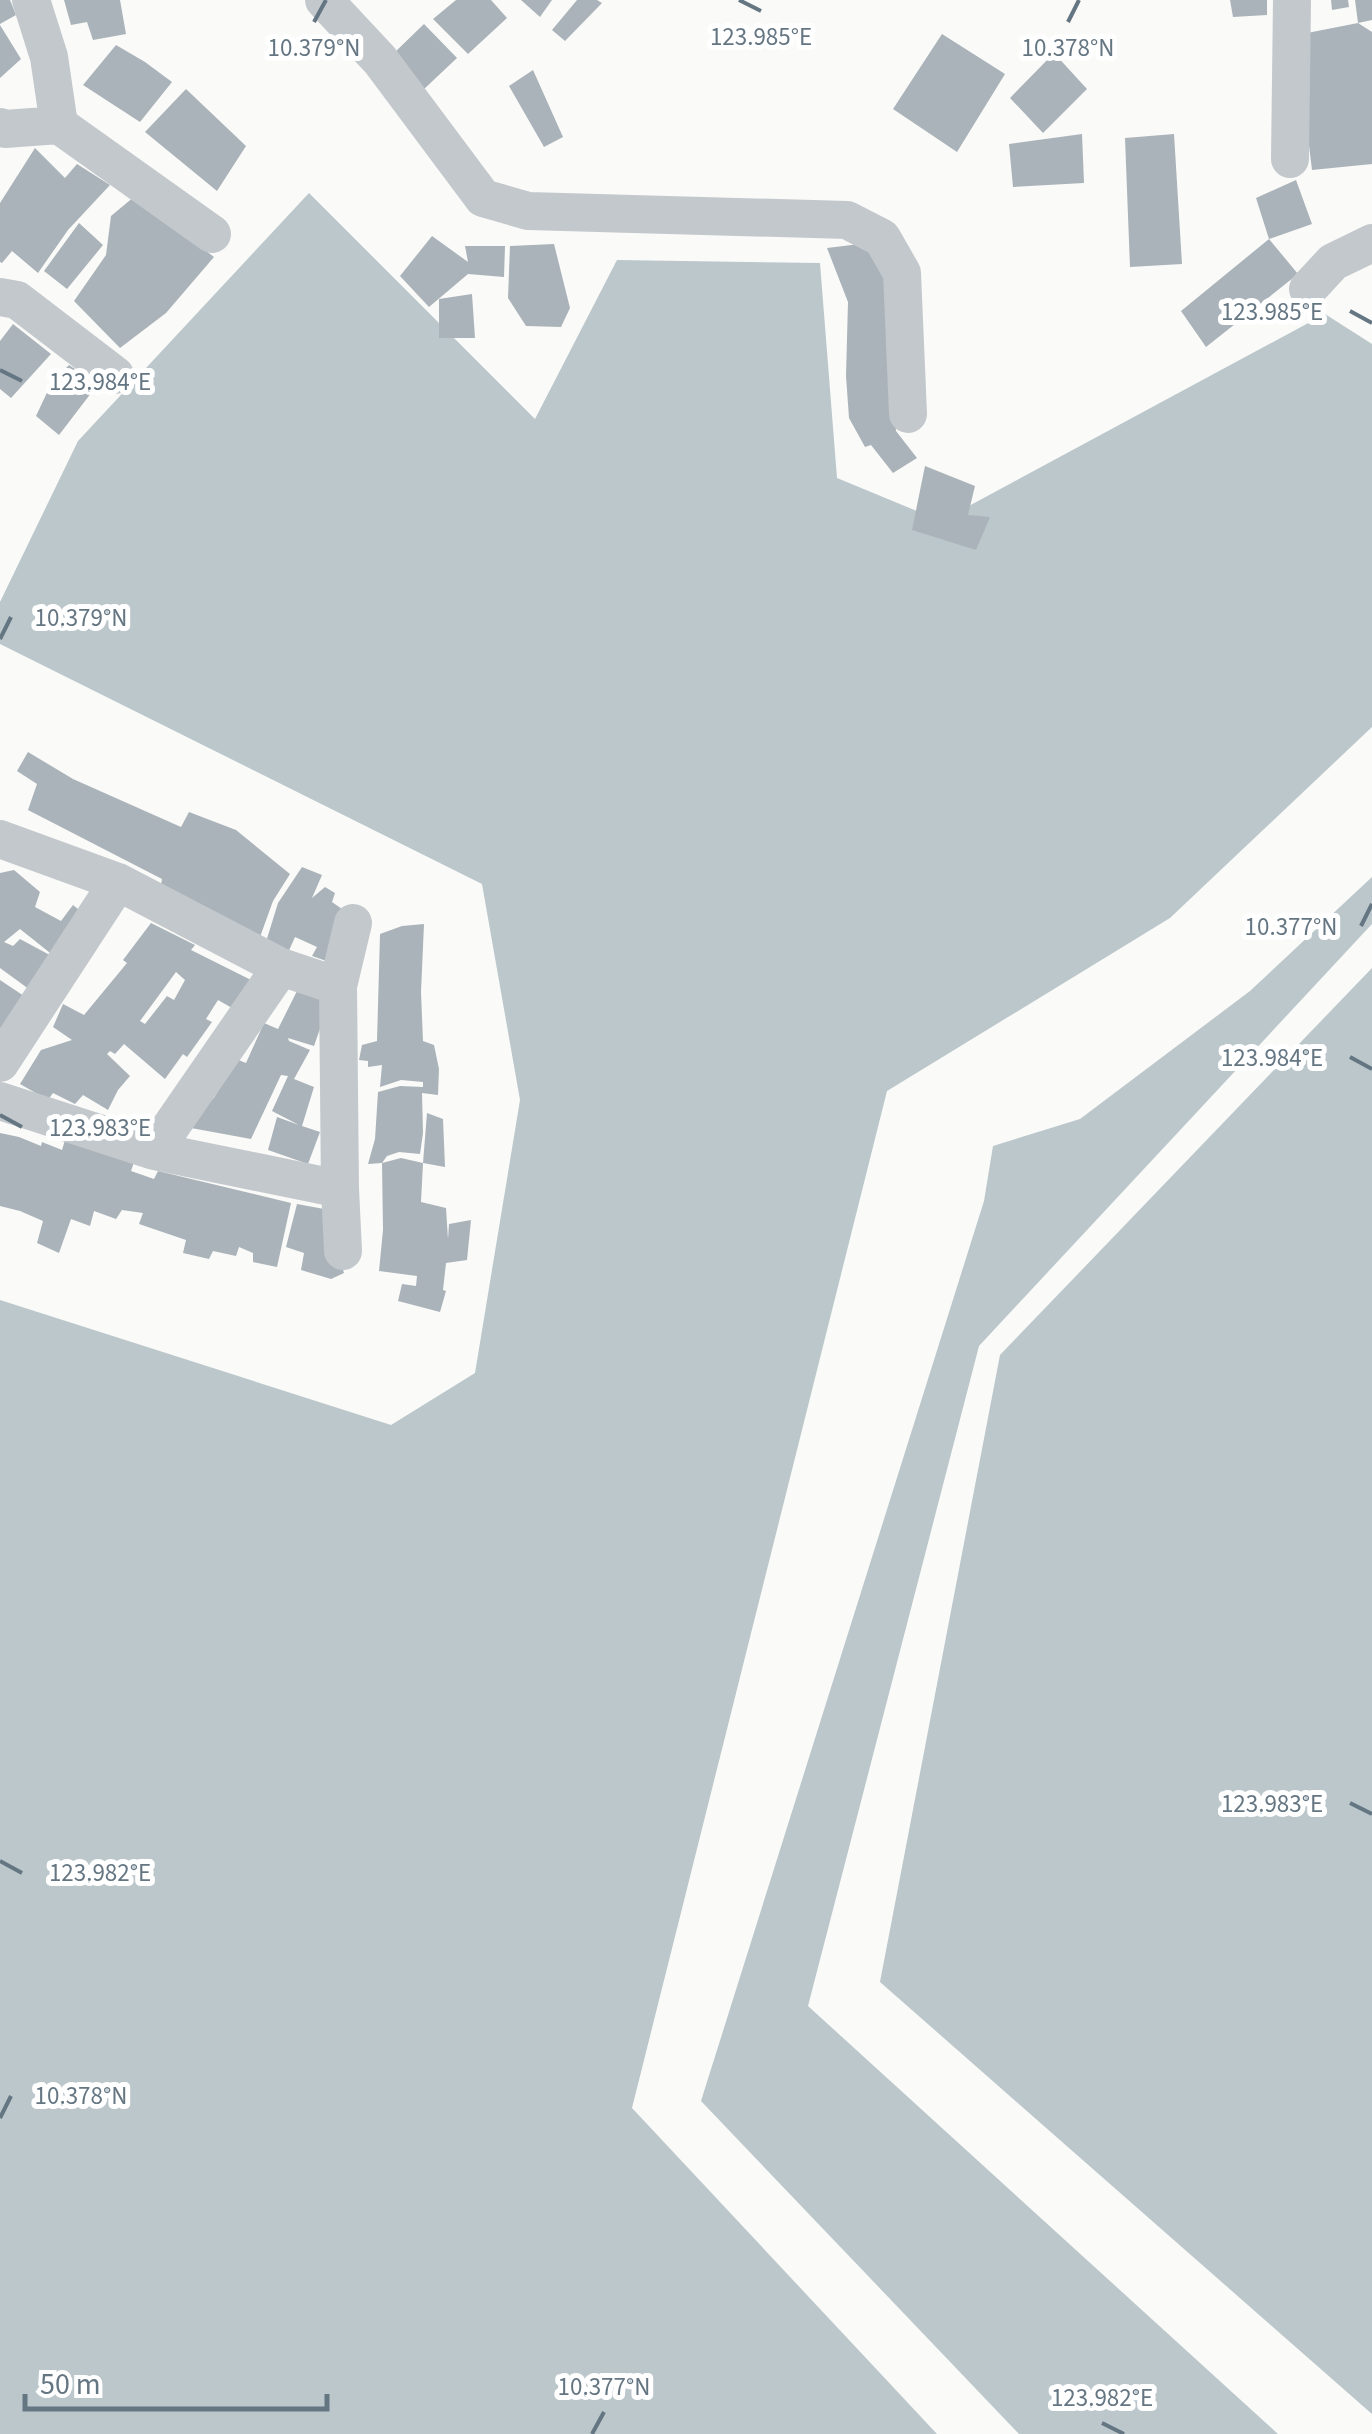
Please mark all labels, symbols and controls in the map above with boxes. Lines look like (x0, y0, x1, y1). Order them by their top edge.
text: 123.985°E (710, 19, 812, 55)
text: 10.379°N (268, 30, 360, 66)
text: 10.378°N (1022, 30, 1114, 66)
text: 123.985°E (1221, 294, 1323, 330)
text: 123.984°E (49, 364, 151, 400)
text: 10.379°N (35, 600, 127, 636)
text: 10.377°N (1245, 909, 1337, 945)
text: 123.984°E (1221, 1040, 1323, 1076)
text: 123.983°E (49, 1110, 151, 1146)
text: 123.983°E (1221, 1786, 1323, 1822)
text: 123.982°E (49, 1855, 151, 1891)
text: 10.378°N (35, 2078, 127, 2114)
scale bar (25, 2349, 328, 2411)
text: 50 m (40, 2363, 101, 2406)
text: 10.377°N (558, 2369, 650, 2405)
text: 123.982°E (1051, 2380, 1153, 2416)

